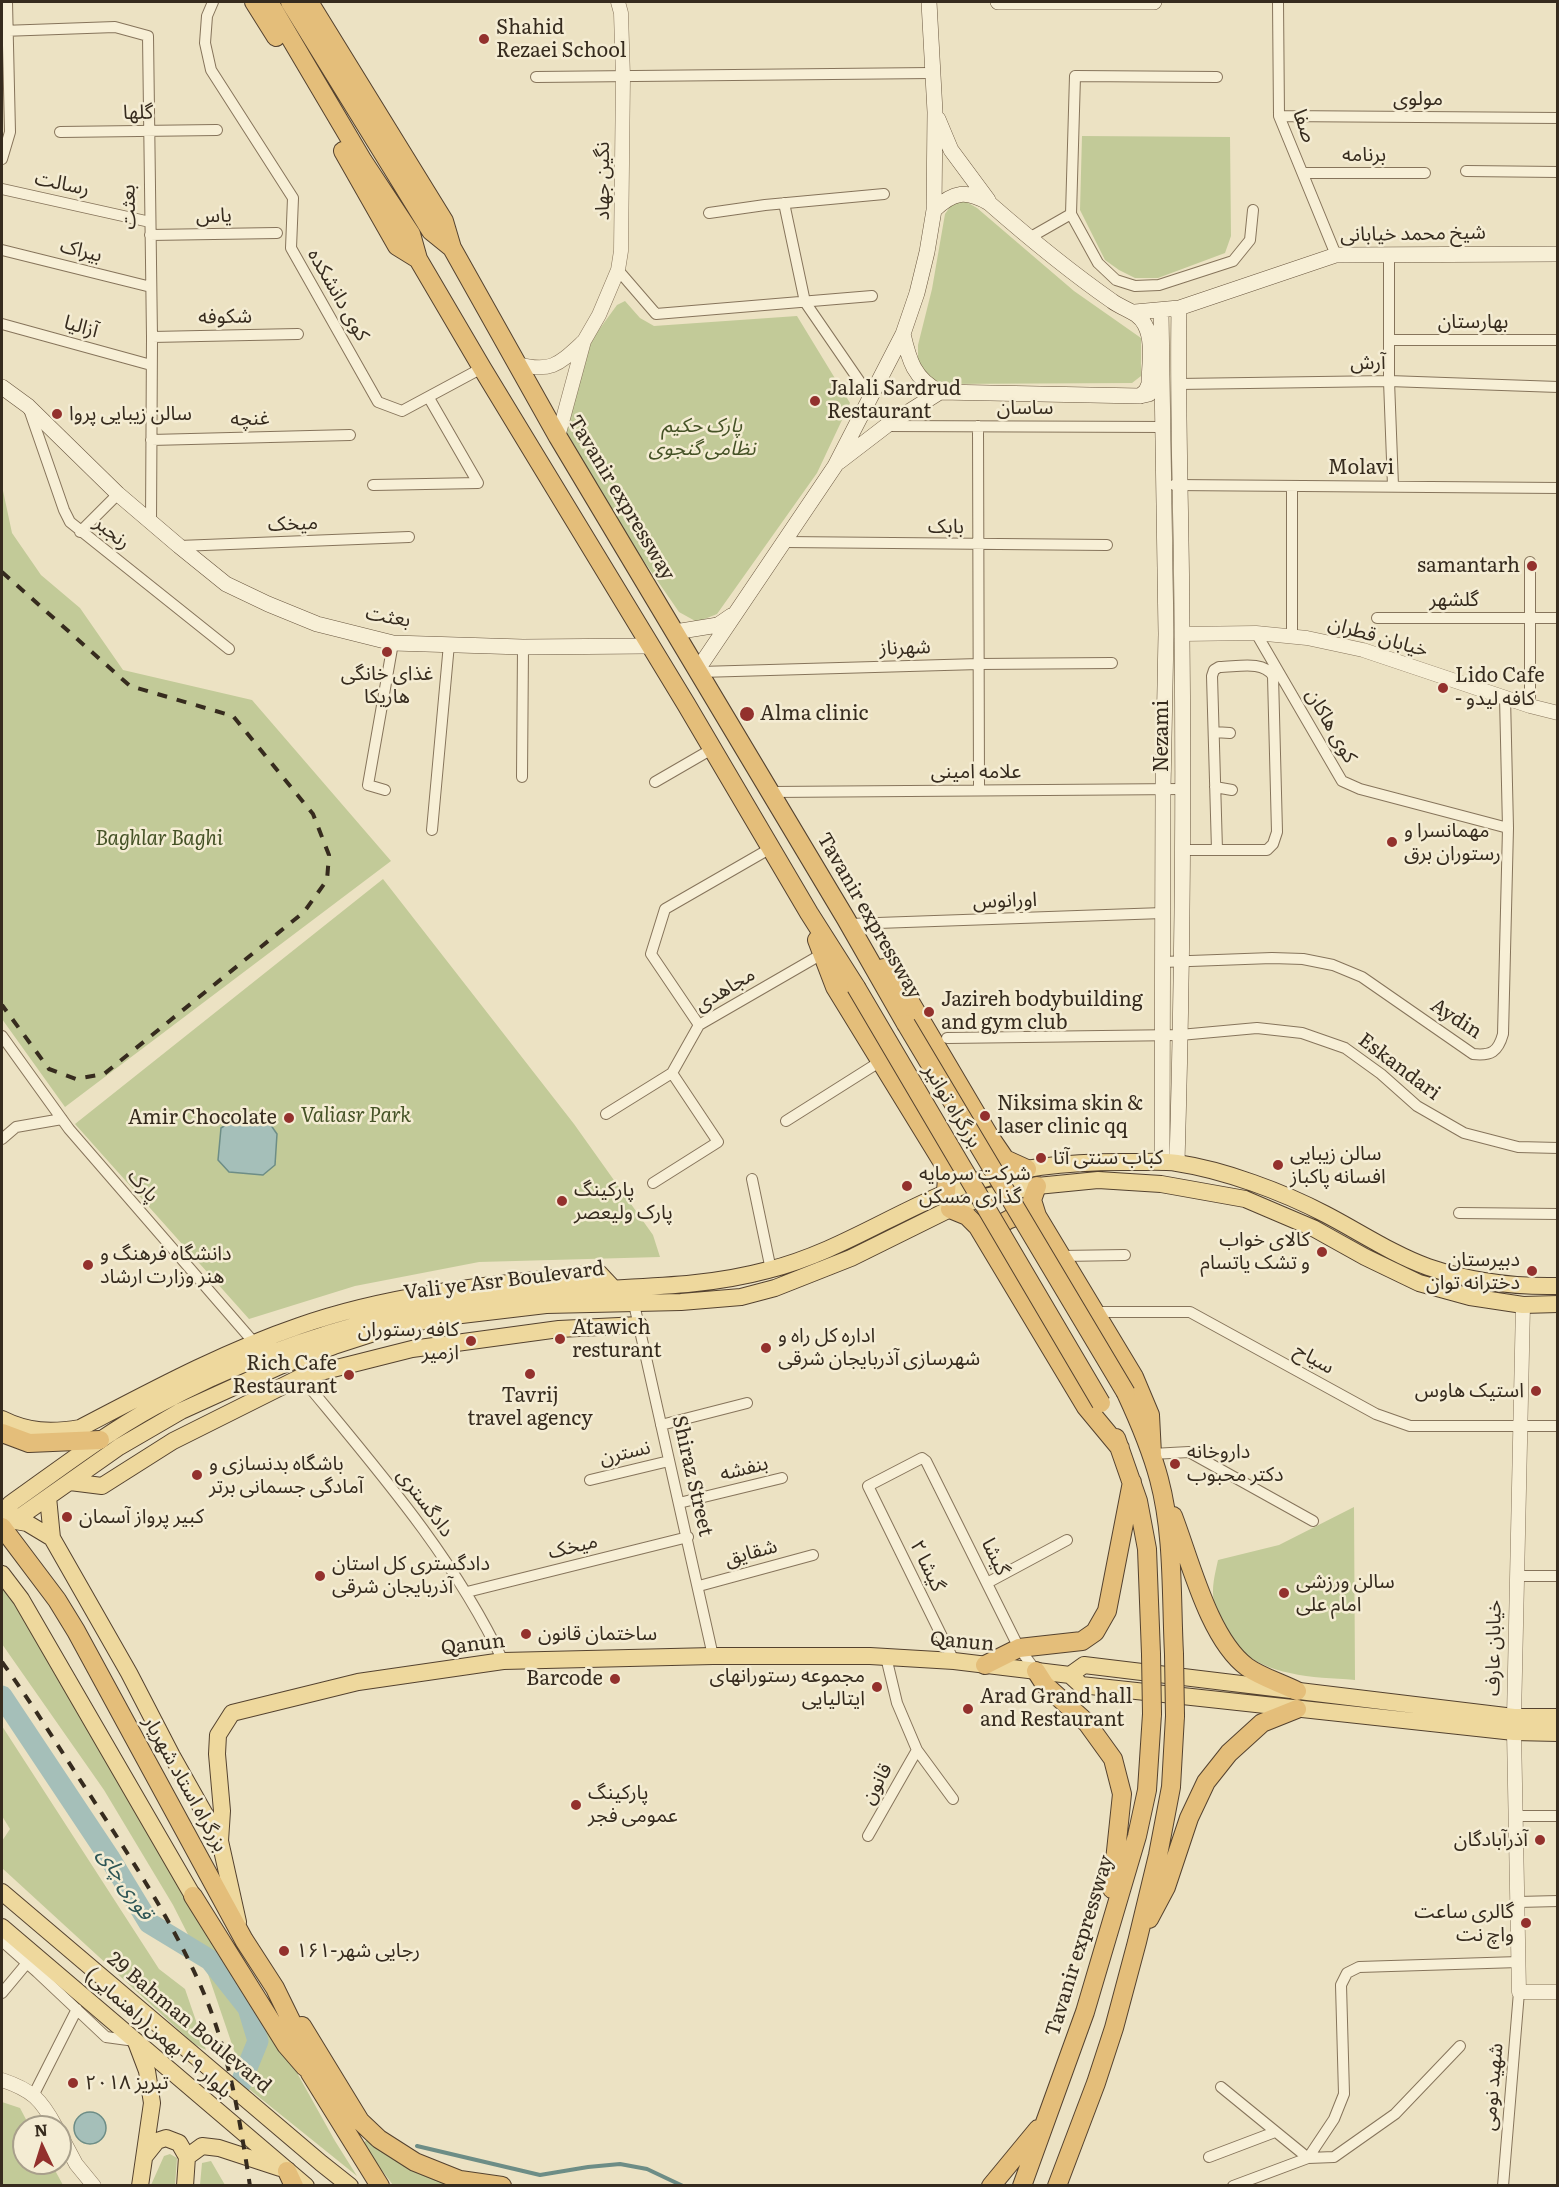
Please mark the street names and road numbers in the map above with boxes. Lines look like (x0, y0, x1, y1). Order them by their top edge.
street label: مولوی (1393, 87, 1443, 111)
street label: گلها (123, 101, 153, 125)
street label: صفا (1287, 106, 1321, 146)
street label: نگین جهاد (591, 142, 615, 220)
street label: برنامه (1342, 143, 1386, 167)
street label: رسالت (32, 167, 92, 201)
street label: بعثت (117, 184, 141, 230)
street label: یاس (196, 204, 232, 228)
street label: شیخ محمد خیابانی (1340, 221, 1486, 247)
street label: بیراک (57, 234, 105, 268)
street label: کوی دانشکده (302, 245, 374, 345)
street label: شکوفه (198, 305, 252, 329)
street label: بهارستان (1438, 310, 1508, 334)
street label: آزالیا (61, 311, 101, 343)
street label: آرش (1350, 351, 1386, 375)
street label: ساسان (997, 396, 1053, 420)
street label: غنچه (230, 406, 270, 432)
street label: Tavanir expressway (562, 411, 680, 585)
street label: Molavi (1328, 456, 1394, 480)
street label: رنجبر (89, 511, 135, 555)
street label: میخک (267, 511, 319, 537)
street label: بابک (928, 515, 964, 539)
street label: گلشهر (1429, 588, 1479, 612)
street label: بعثت (364, 601, 412, 633)
street label: خیابان قطران (1325, 611, 1431, 663)
street label: شهرناز (879, 635, 931, 661)
street label: کوی هاکان (1300, 685, 1362, 767)
street label: Nezami (1150, 700, 1174, 772)
street label: علامه امینی (931, 760, 1021, 784)
street label: Tavanir expressway (812, 828, 926, 1004)
street label: اورانوس (972, 888, 1038, 914)
street label: مجاهدی (690, 963, 760, 1017)
street label: Aydin (1426, 994, 1486, 1044)
street label: Eskandari (1353, 1028, 1445, 1106)
street label: بزرگراه توانیر (918, 1060, 986, 1152)
street label: پارک (122, 1165, 164, 1207)
street label: Vali ye Asr Boulevard (402, 1257, 606, 1305)
street label: سیاح (1290, 1338, 1338, 1380)
street label: Shiraz Street (666, 1413, 718, 1539)
street label: نسترن (597, 1436, 653, 1470)
street label: بنفشه (717, 1451, 771, 1487)
street label: دادگستری (391, 1464, 459, 1542)
street label: میخک (546, 1529, 600, 1565)
street label: شقایق (722, 1534, 780, 1572)
street label: گیشا (976, 1534, 1014, 1580)
street label: گیشا ۲ (904, 1536, 950, 1596)
street label: خیابان عارف (1481, 1600, 1507, 1696)
street label: Qanun (929, 1627, 995, 1657)
street label: Qanun (440, 1629, 506, 1661)
street label: بزرگراه استاد شهریار (138, 1712, 232, 1856)
street label: قانون (856, 1759, 898, 1809)
street label: Tavanir expressway (1041, 1852, 1119, 2040)
street label: 29 Bahman Boulevard (102, 1947, 276, 2099)
street label: بلوار ٢٩ بهمن(راهنمایی) (80, 1963, 236, 2103)
street label: شهید نومی (1477, 2042, 1509, 2132)

